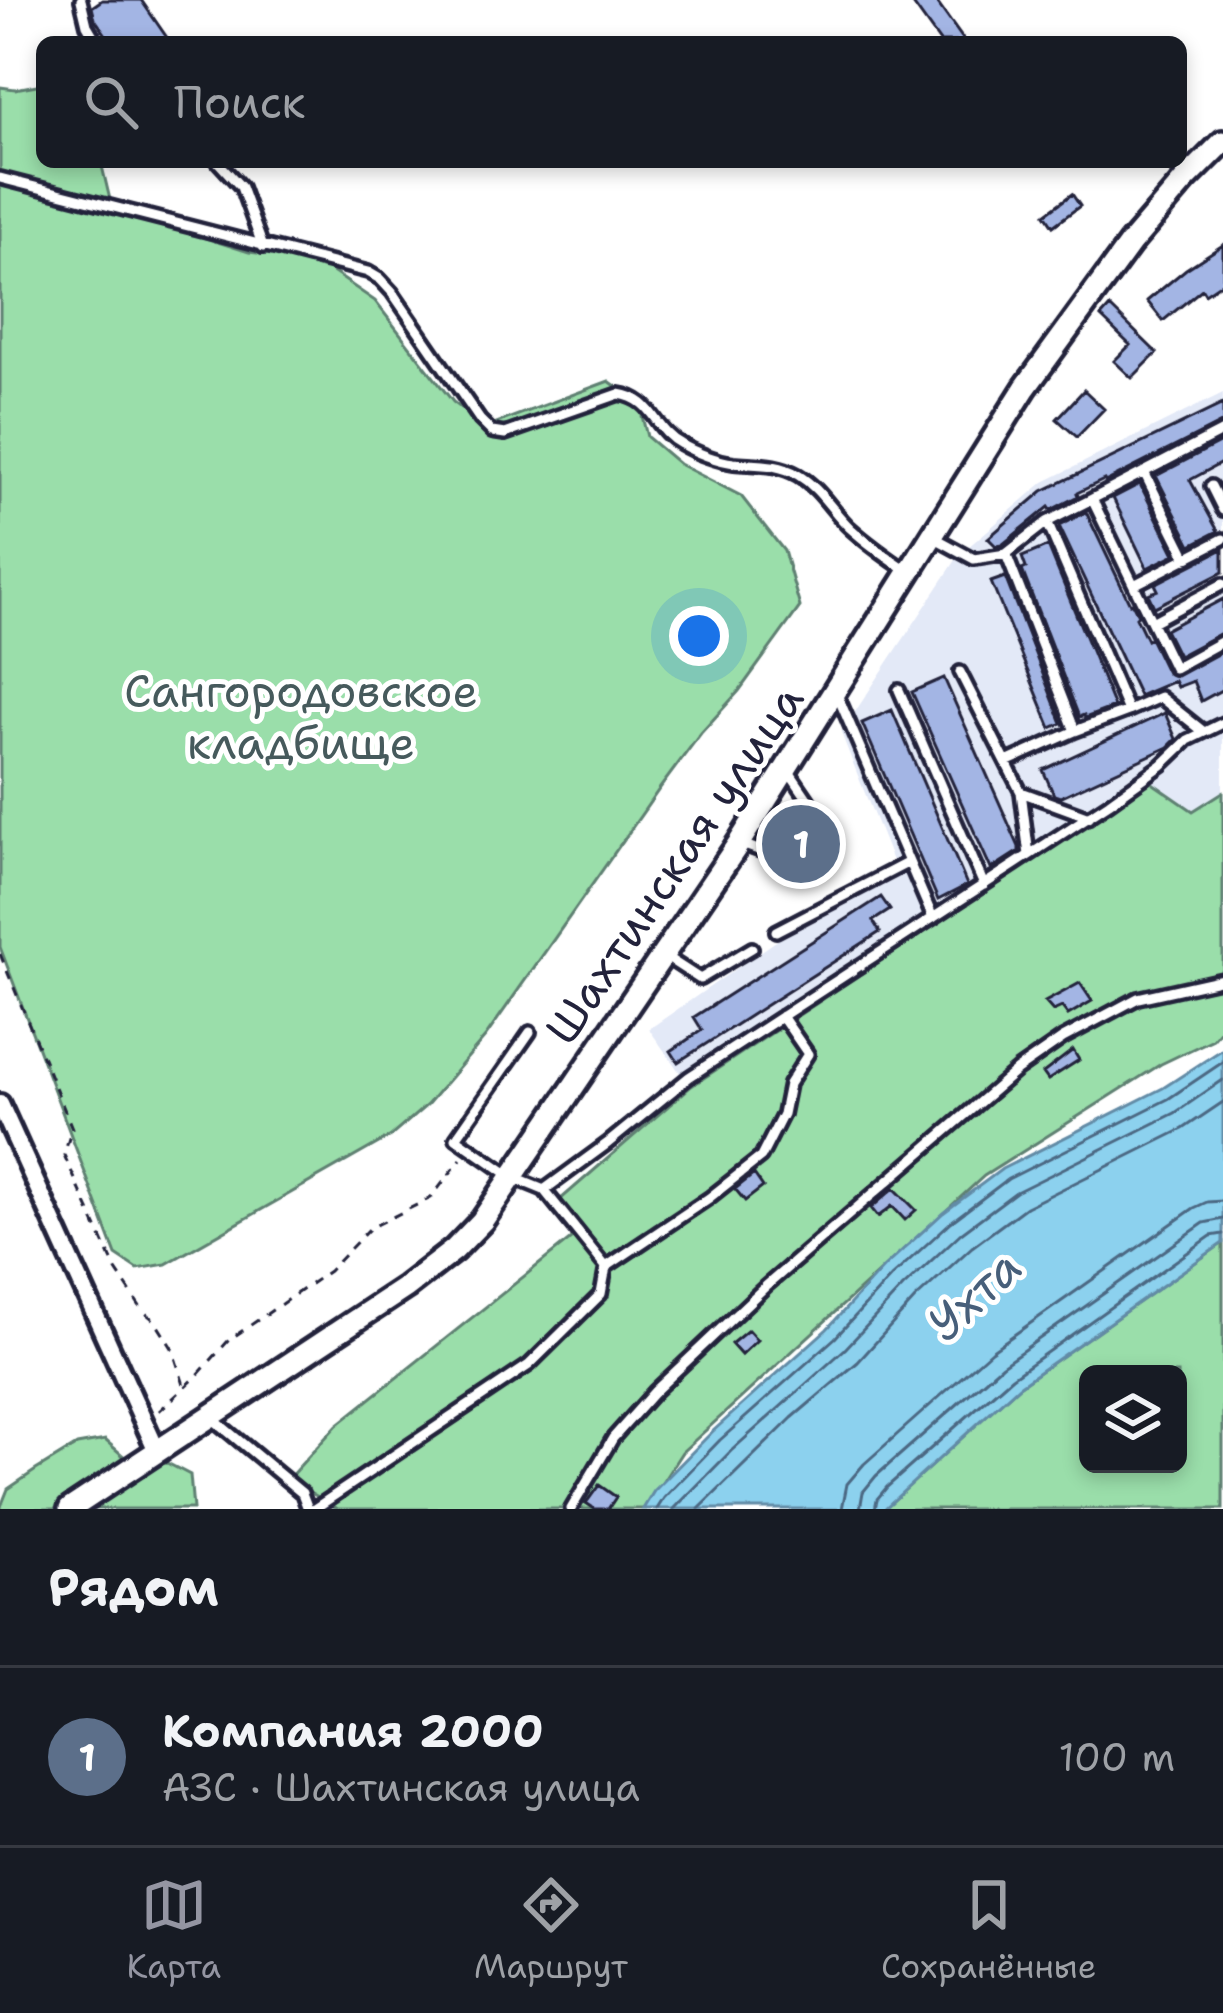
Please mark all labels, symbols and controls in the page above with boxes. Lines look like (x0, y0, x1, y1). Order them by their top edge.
search box (36, 36, 1187, 168)
icon: search (78, 69, 144, 135)
text: Поиск (174, 72, 305, 132)
your location (669, 606, 729, 666)
park label: Сангородовское кладбище (124, 661, 478, 773)
street label: Шахтинская улица (531, 672, 817, 1056)
pin: 1 (762, 799, 840, 889)
water label: Ухта (913, 1235, 1035, 1355)
map controls (1079, 1365, 1187, 1473)
button: layers (1079, 1365, 1187, 1473)
text: Рядом (48, 1553, 219, 1621)
text: Компания 2000 (162, 1701, 544, 1761)
text: 1 (78, 1731, 96, 1783)
text: 100 m (1059, 1731, 1175, 1783)
text: АЗС · Шахтинская улица (162, 1761, 640, 1813)
tab: Карта (127, 1872, 221, 1989)
tab: Маршрут (474, 1872, 628, 1989)
tab: Сохранённые (881, 1872, 1096, 1989)

